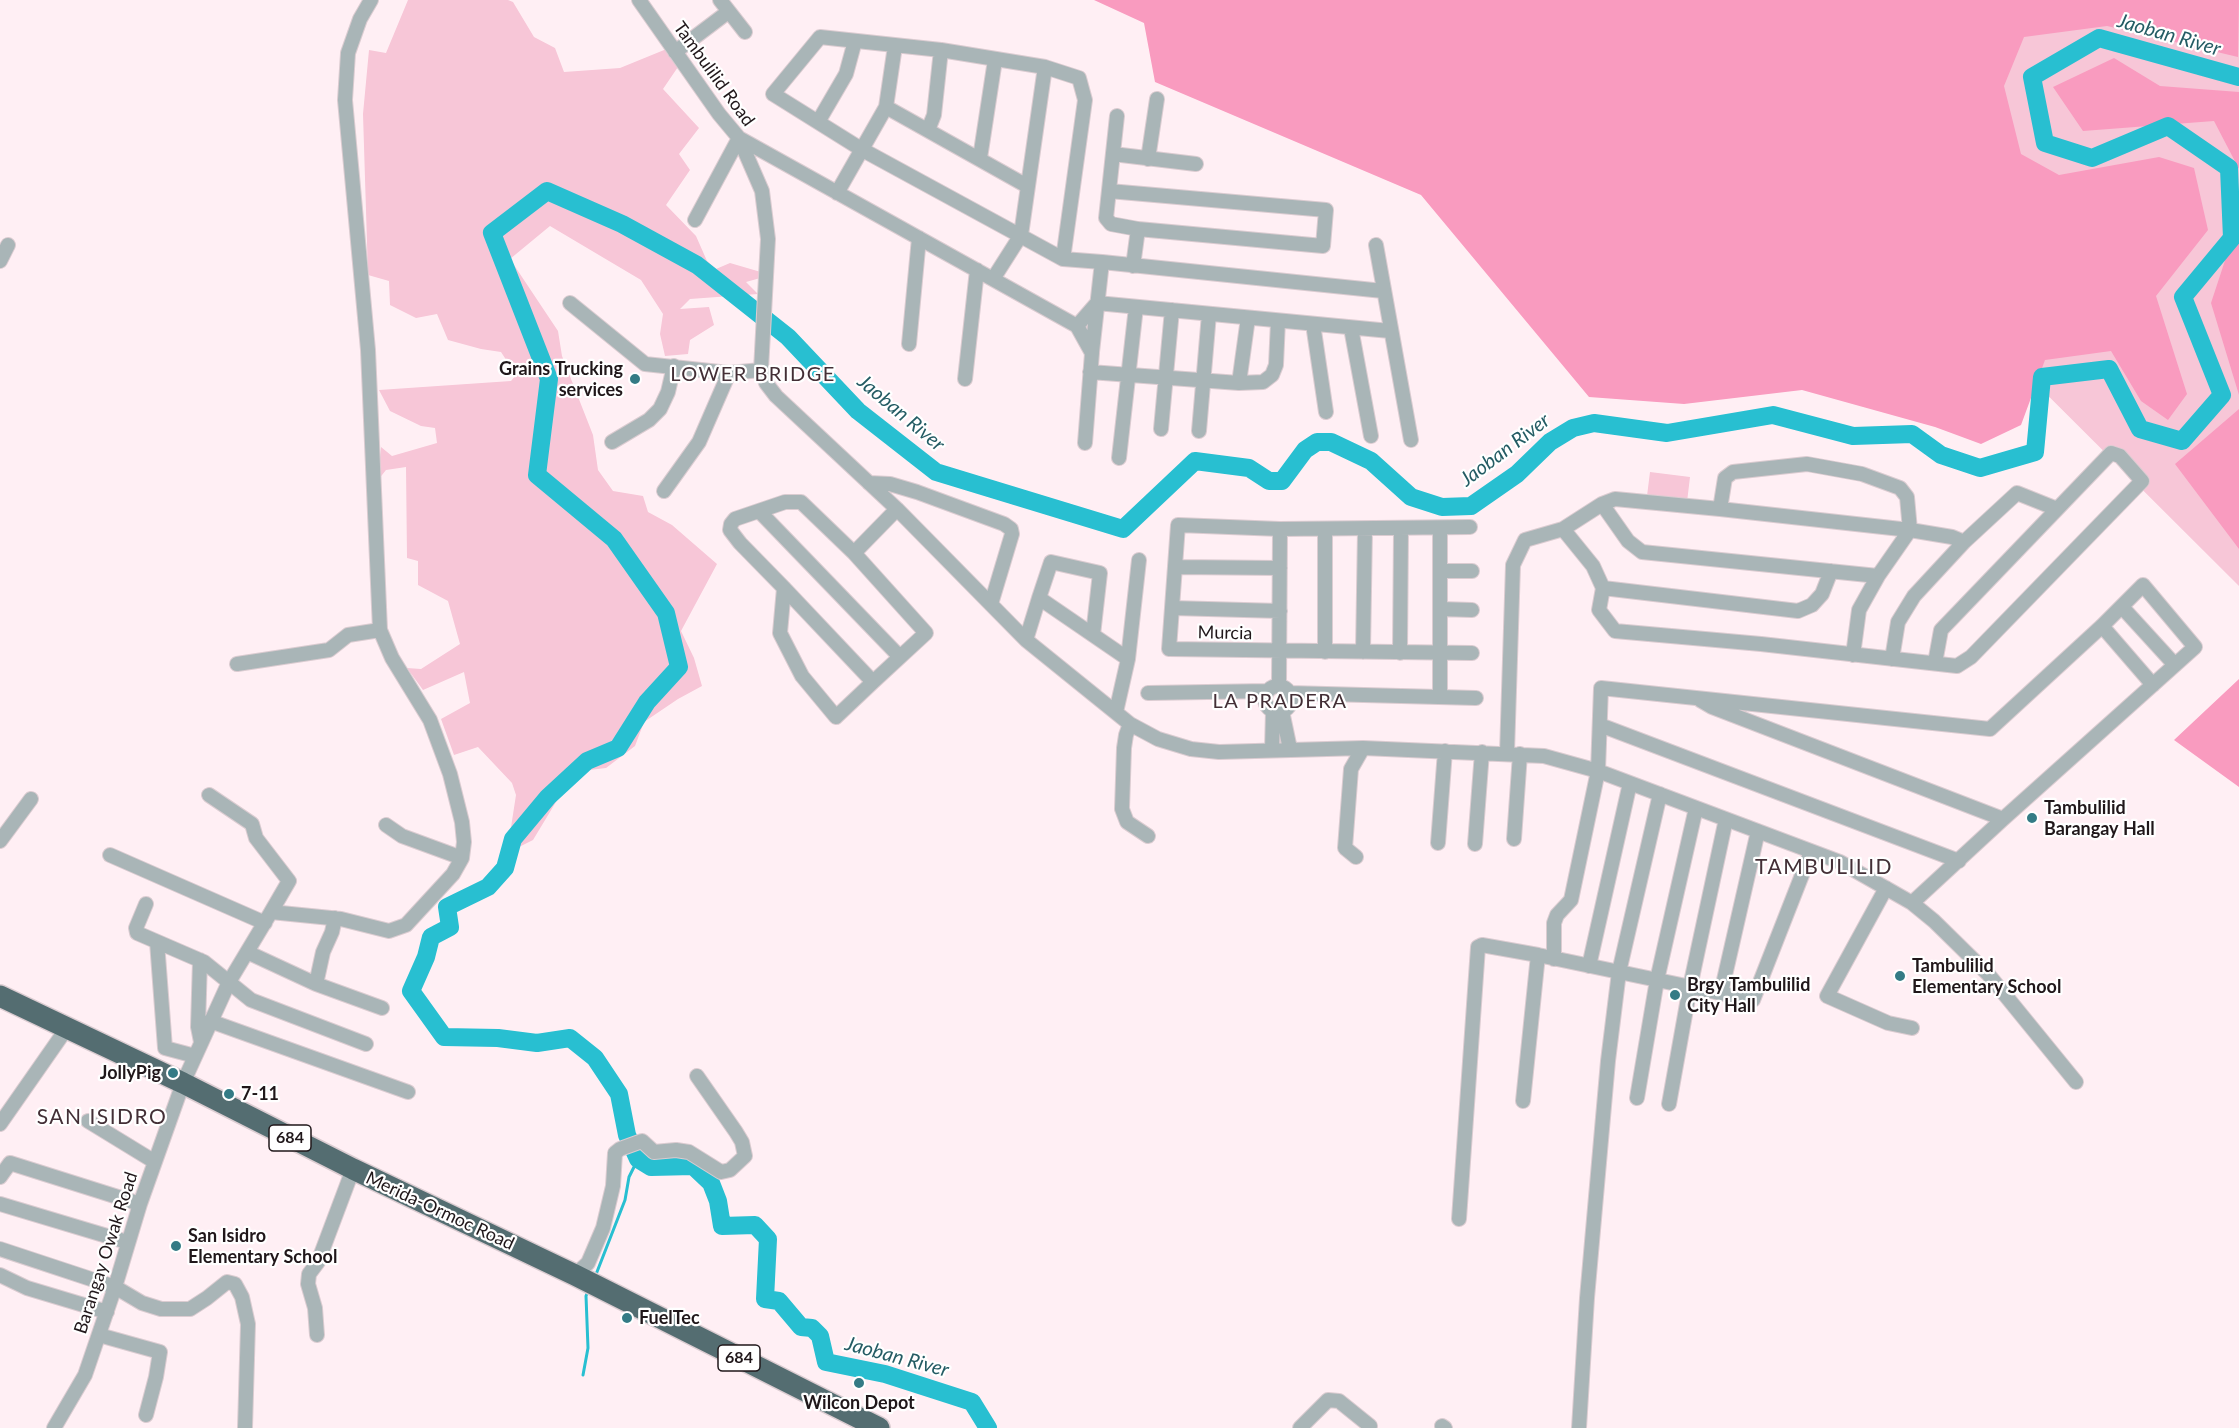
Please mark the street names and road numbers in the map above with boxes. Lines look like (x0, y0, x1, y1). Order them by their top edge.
street label: Tambulilid Road (669, 17, 759, 131)
street label: Murcia (1198, 622, 1252, 644)
road number: 684 (269, 1125, 311, 1151)
street label: Merida-Ormoc Road (362, 1167, 518, 1255)
street label: Barangay Owak Road (70, 1169, 142, 1337)
road number: 684 (718, 1345, 760, 1371)

